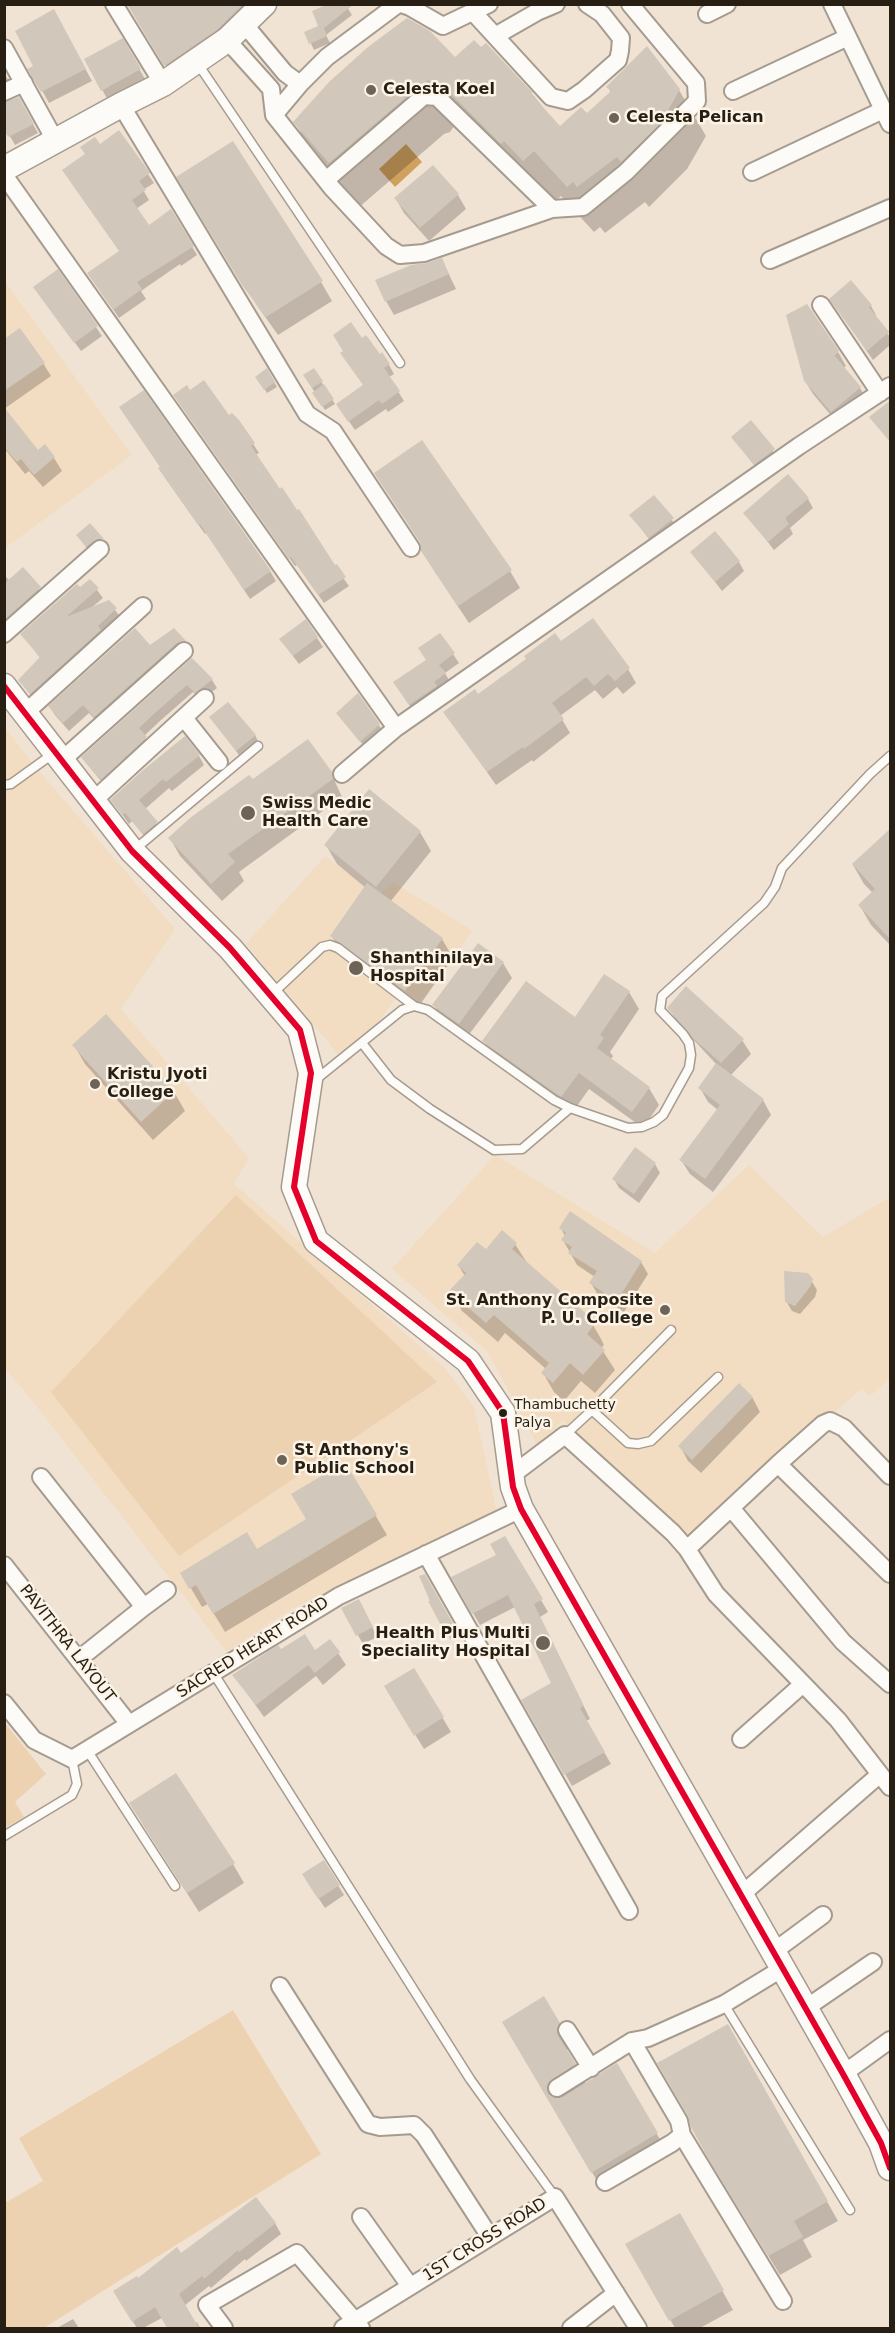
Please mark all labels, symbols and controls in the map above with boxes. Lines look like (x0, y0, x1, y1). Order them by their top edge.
place label: Celesta Koel (383, 80, 495, 100)
marker: Celesta Koel (364, 83, 378, 97)
place label: Celesta Pelican (626, 108, 764, 128)
marker: Celesta Pelican (607, 111, 621, 125)
place label: Swiss Medic Health Care (262, 794, 372, 832)
marker: Swiss Medic Health Care (239, 804, 257, 822)
place label: Shanthinilaya Hospital (370, 949, 494, 987)
marker: Shanthinilaya Hospital (347, 959, 365, 977)
place label: Kristu Jyoti College (107, 1065, 207, 1103)
marker: Kristu Jyoti College (88, 1077, 102, 1091)
place label: St. Anthony Composite P. U. College (446, 1291, 653, 1329)
marker: St. Anthony Composite P. U. College (658, 1303, 672, 1317)
place label: Thambuchetty Palya (514, 1397, 616, 1430)
marker: Thambuchetty Palya (497, 1407, 509, 1419)
place label: St Anthony's Public School (294, 1441, 414, 1479)
marker: St Anthony's Public School (275, 1453, 289, 1467)
street label: PAVITHRA LAYOUT (15, 1581, 119, 1707)
street label: SACRED HEART ROAD (173, 1593, 333, 1703)
place label: Health Plus Multi Speciality Hospital (361, 1624, 530, 1662)
marker: Health Plus Multi Speciality Hospital (534, 1634, 552, 1652)
street label: 1ST CROSS ROAD (420, 2194, 550, 2286)

